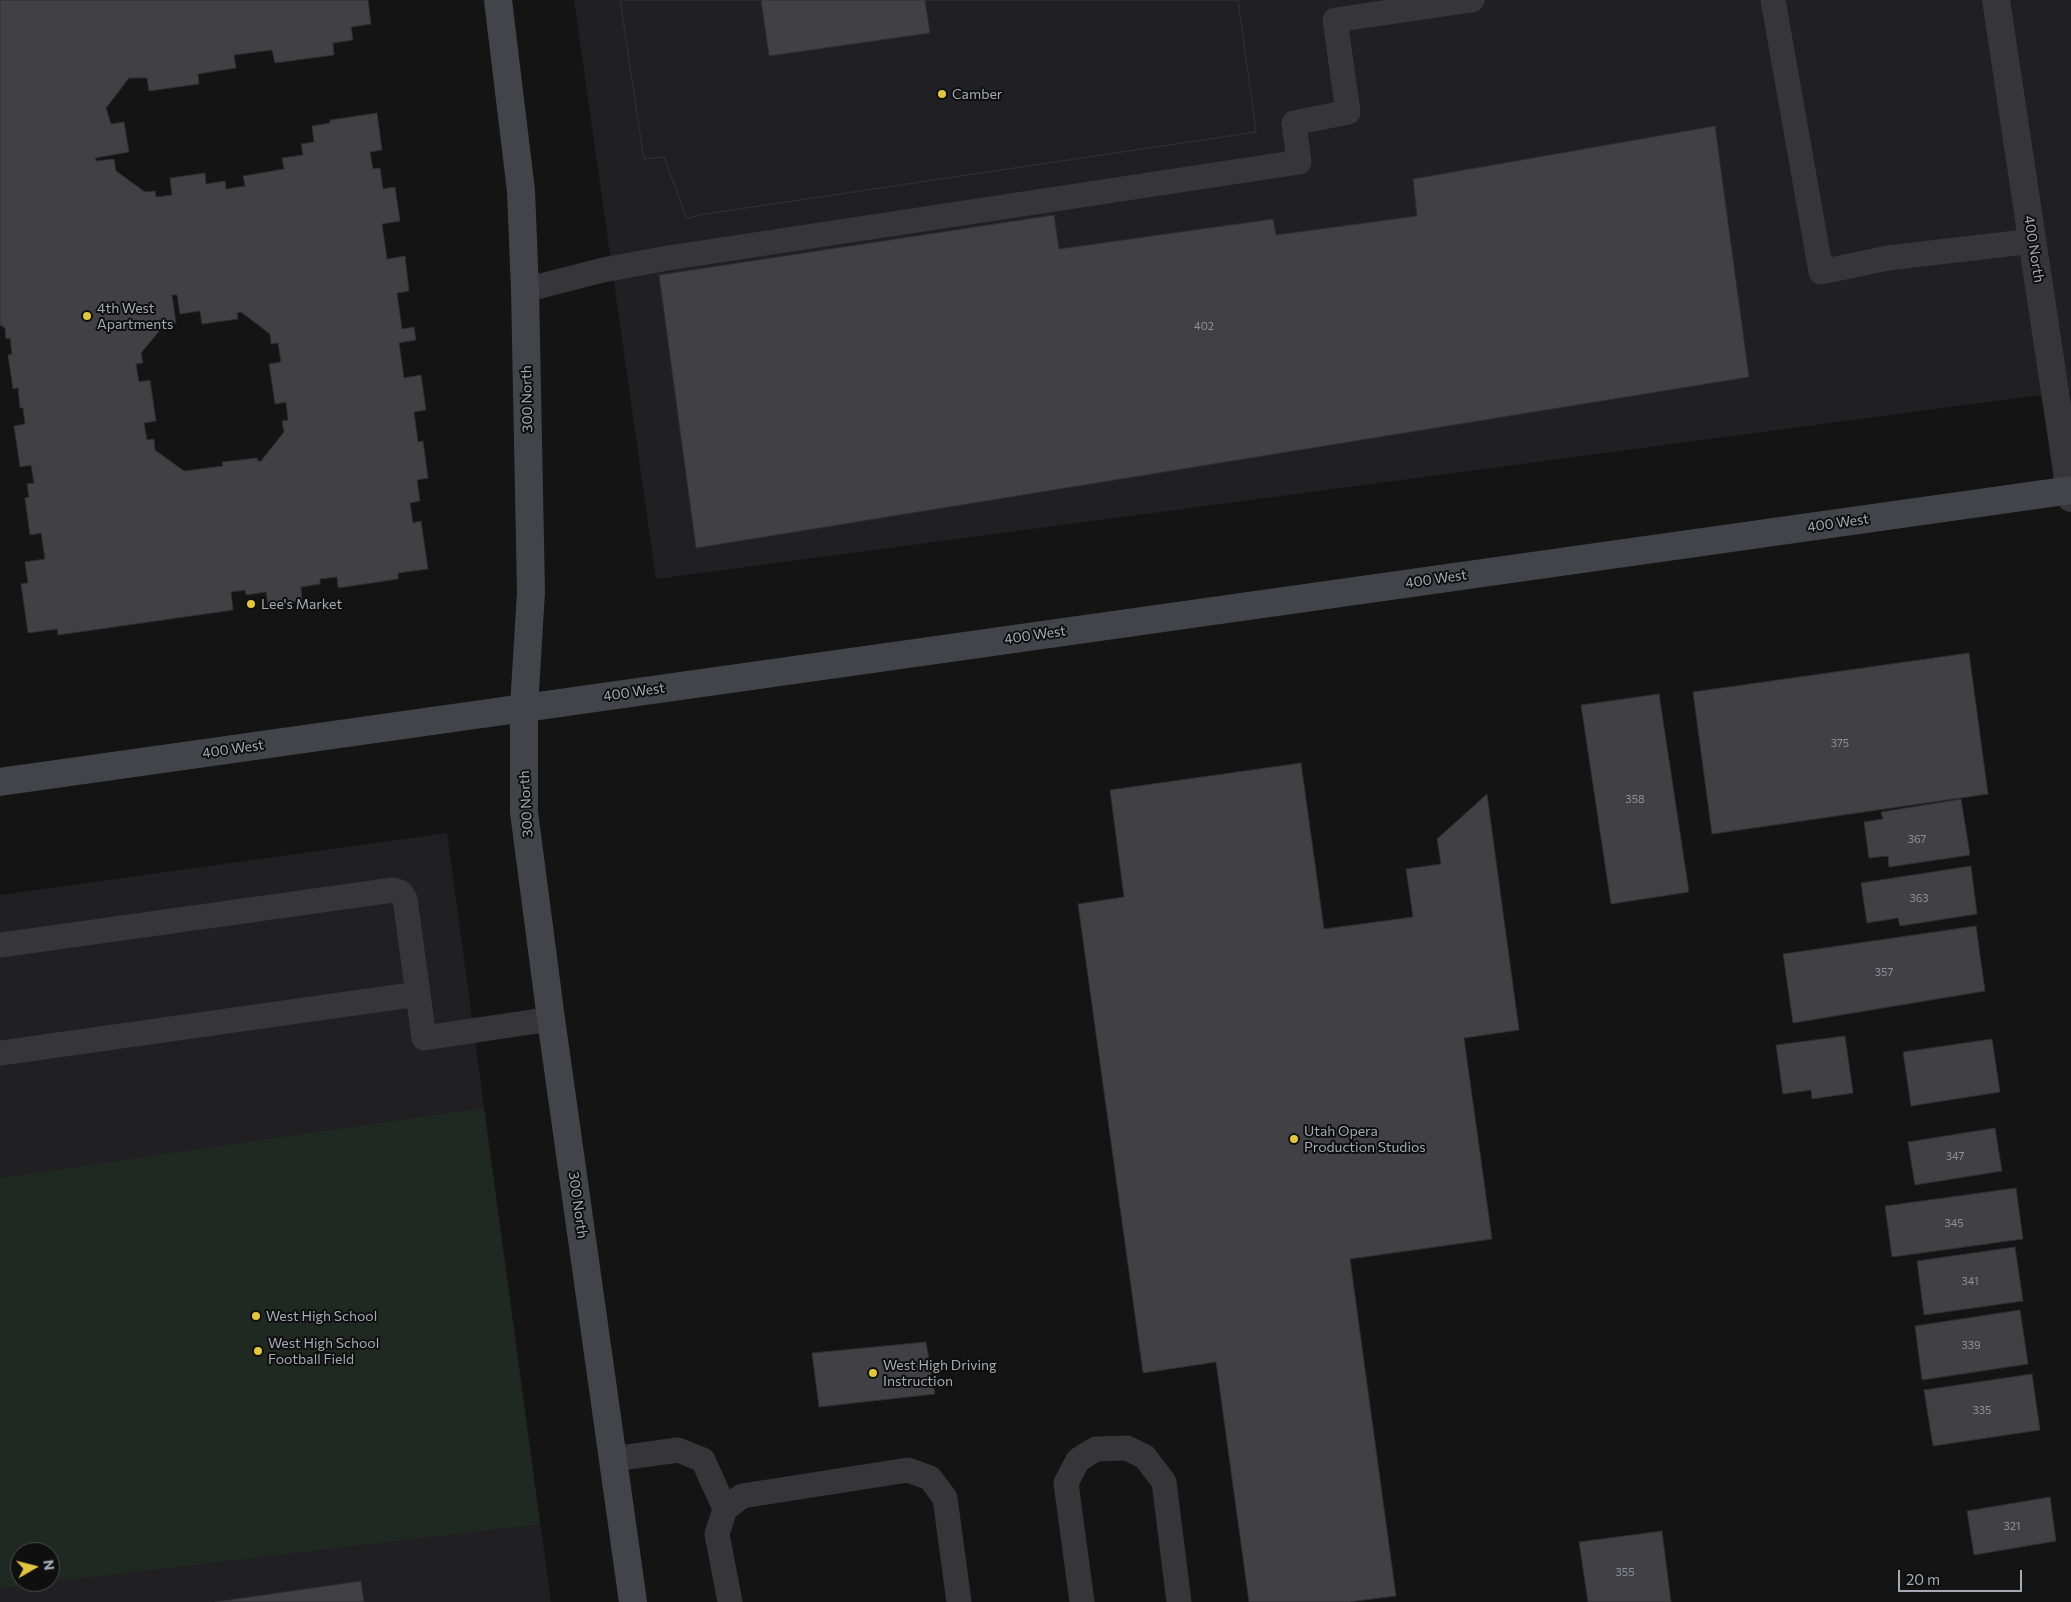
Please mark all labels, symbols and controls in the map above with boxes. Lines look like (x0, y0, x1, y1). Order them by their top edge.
place label: Camber (952, 86, 1002, 102)
marker: Camber (936, 88, 948, 100)
street label: 400 North (2020, 214, 2048, 284)
place label: 4th West Apartments (97, 300, 173, 332)
marker: 4th West Apartments (81, 310, 93, 322)
house number: 402 (1194, 319, 1214, 333)
street label: 300 North (518, 365, 536, 433)
street label: 400 West (1806, 510, 1870, 536)
street label: 400 West (1404, 566, 1468, 592)
place label: Lee's Market (261, 596, 342, 612)
marker: Lee's Market (245, 598, 257, 610)
street label: 400 West (1003, 622, 1067, 648)
street label: 400 West (602, 679, 666, 705)
street label: 400 West (201, 736, 265, 762)
house number: 375 (1831, 736, 1849, 750)
street label: 300 North (516, 770, 536, 838)
house number: 358 (1625, 792, 1645, 806)
house number: 367 (1908, 832, 1926, 846)
house number: 363 (1909, 891, 1929, 905)
house number: 357 (1875, 965, 1893, 979)
place label: Utah Opera Production Studios (1304, 1123, 1426, 1156)
marker: Utah Opera Production Studios (1288, 1133, 1300, 1145)
house number: 347 (1946, 1149, 1964, 1163)
street label: 300 North (565, 1171, 591, 1239)
house number: 345 (1944, 1216, 1964, 1230)
house number: 341 (1961, 1274, 1979, 1288)
place label: West High School (266, 1308, 377, 1324)
marker: West High School (250, 1310, 262, 1322)
place label: West High School Football Field (268, 1335, 379, 1368)
house number: 339 (1961, 1338, 1981, 1352)
marker: West High School Football Field (252, 1345, 264, 1357)
place label: West High Driving Instruction (883, 1357, 997, 1390)
marker: West High Driving Instruction (867, 1367, 879, 1379)
house number: 335 (1973, 1403, 1991, 1417)
house number: 321 (2003, 1519, 2021, 1533)
north arrow (10, 1542, 60, 1592)
text: N (40, 1559, 59, 1571)
scale bar (1901, 1560, 2025, 1592)
house number: 355 (1616, 1565, 1634, 1579)
text: 20 m (1906, 1570, 1940, 1588)

